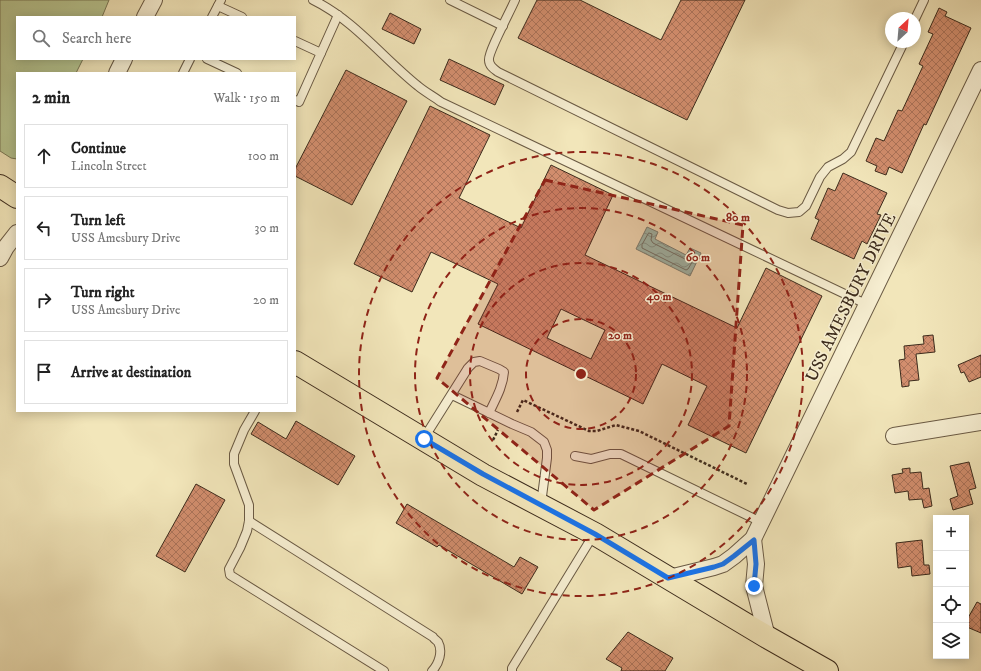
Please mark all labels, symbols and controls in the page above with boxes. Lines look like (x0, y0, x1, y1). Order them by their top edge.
north arrow (885, 12, 921, 48)
search box (16, 16, 296, 60)
icon: search (30, 27, 52, 49)
text: Search here (62, 29, 131, 48)
text: 2 min (32, 87, 70, 109)
text: Walk · 150 m (214, 90, 280, 106)
text: Continue (71, 139, 126, 158)
icon: ahead (33, 145, 55, 167)
text: 100 m (248, 148, 279, 164)
text: Lincoln Street (71, 158, 147, 174)
text: 80 m (726, 210, 750, 225)
street label: USS AMESBURY DRIVE (800, 210, 901, 385)
text: Turn left (71, 211, 125, 230)
icon: left (33, 217, 55, 239)
text: 30 m (255, 220, 279, 236)
text: USS Amesbury Drive (71, 230, 180, 246)
text: 60 m (686, 250, 710, 265)
text: Turn right (71, 283, 134, 302)
icon: right (33, 289, 55, 311)
text: 40 m (646, 289, 671, 304)
text: 20 m (253, 292, 279, 308)
text: USS Amesbury Drive (71, 302, 180, 318)
text: 20 m (608, 328, 632, 343)
icon: arrive (33, 361, 55, 383)
text: Arrive at destination (71, 363, 191, 382)
centre of rings (574, 367, 588, 381)
route start (415, 430, 433, 448)
map controls (933, 515, 969, 659)
button: + (933, 515, 969, 551)
button: − (933, 551, 969, 587)
route end (745, 577, 763, 595)
button: locate (933, 587, 969, 623)
button: layers (933, 623, 969, 659)

